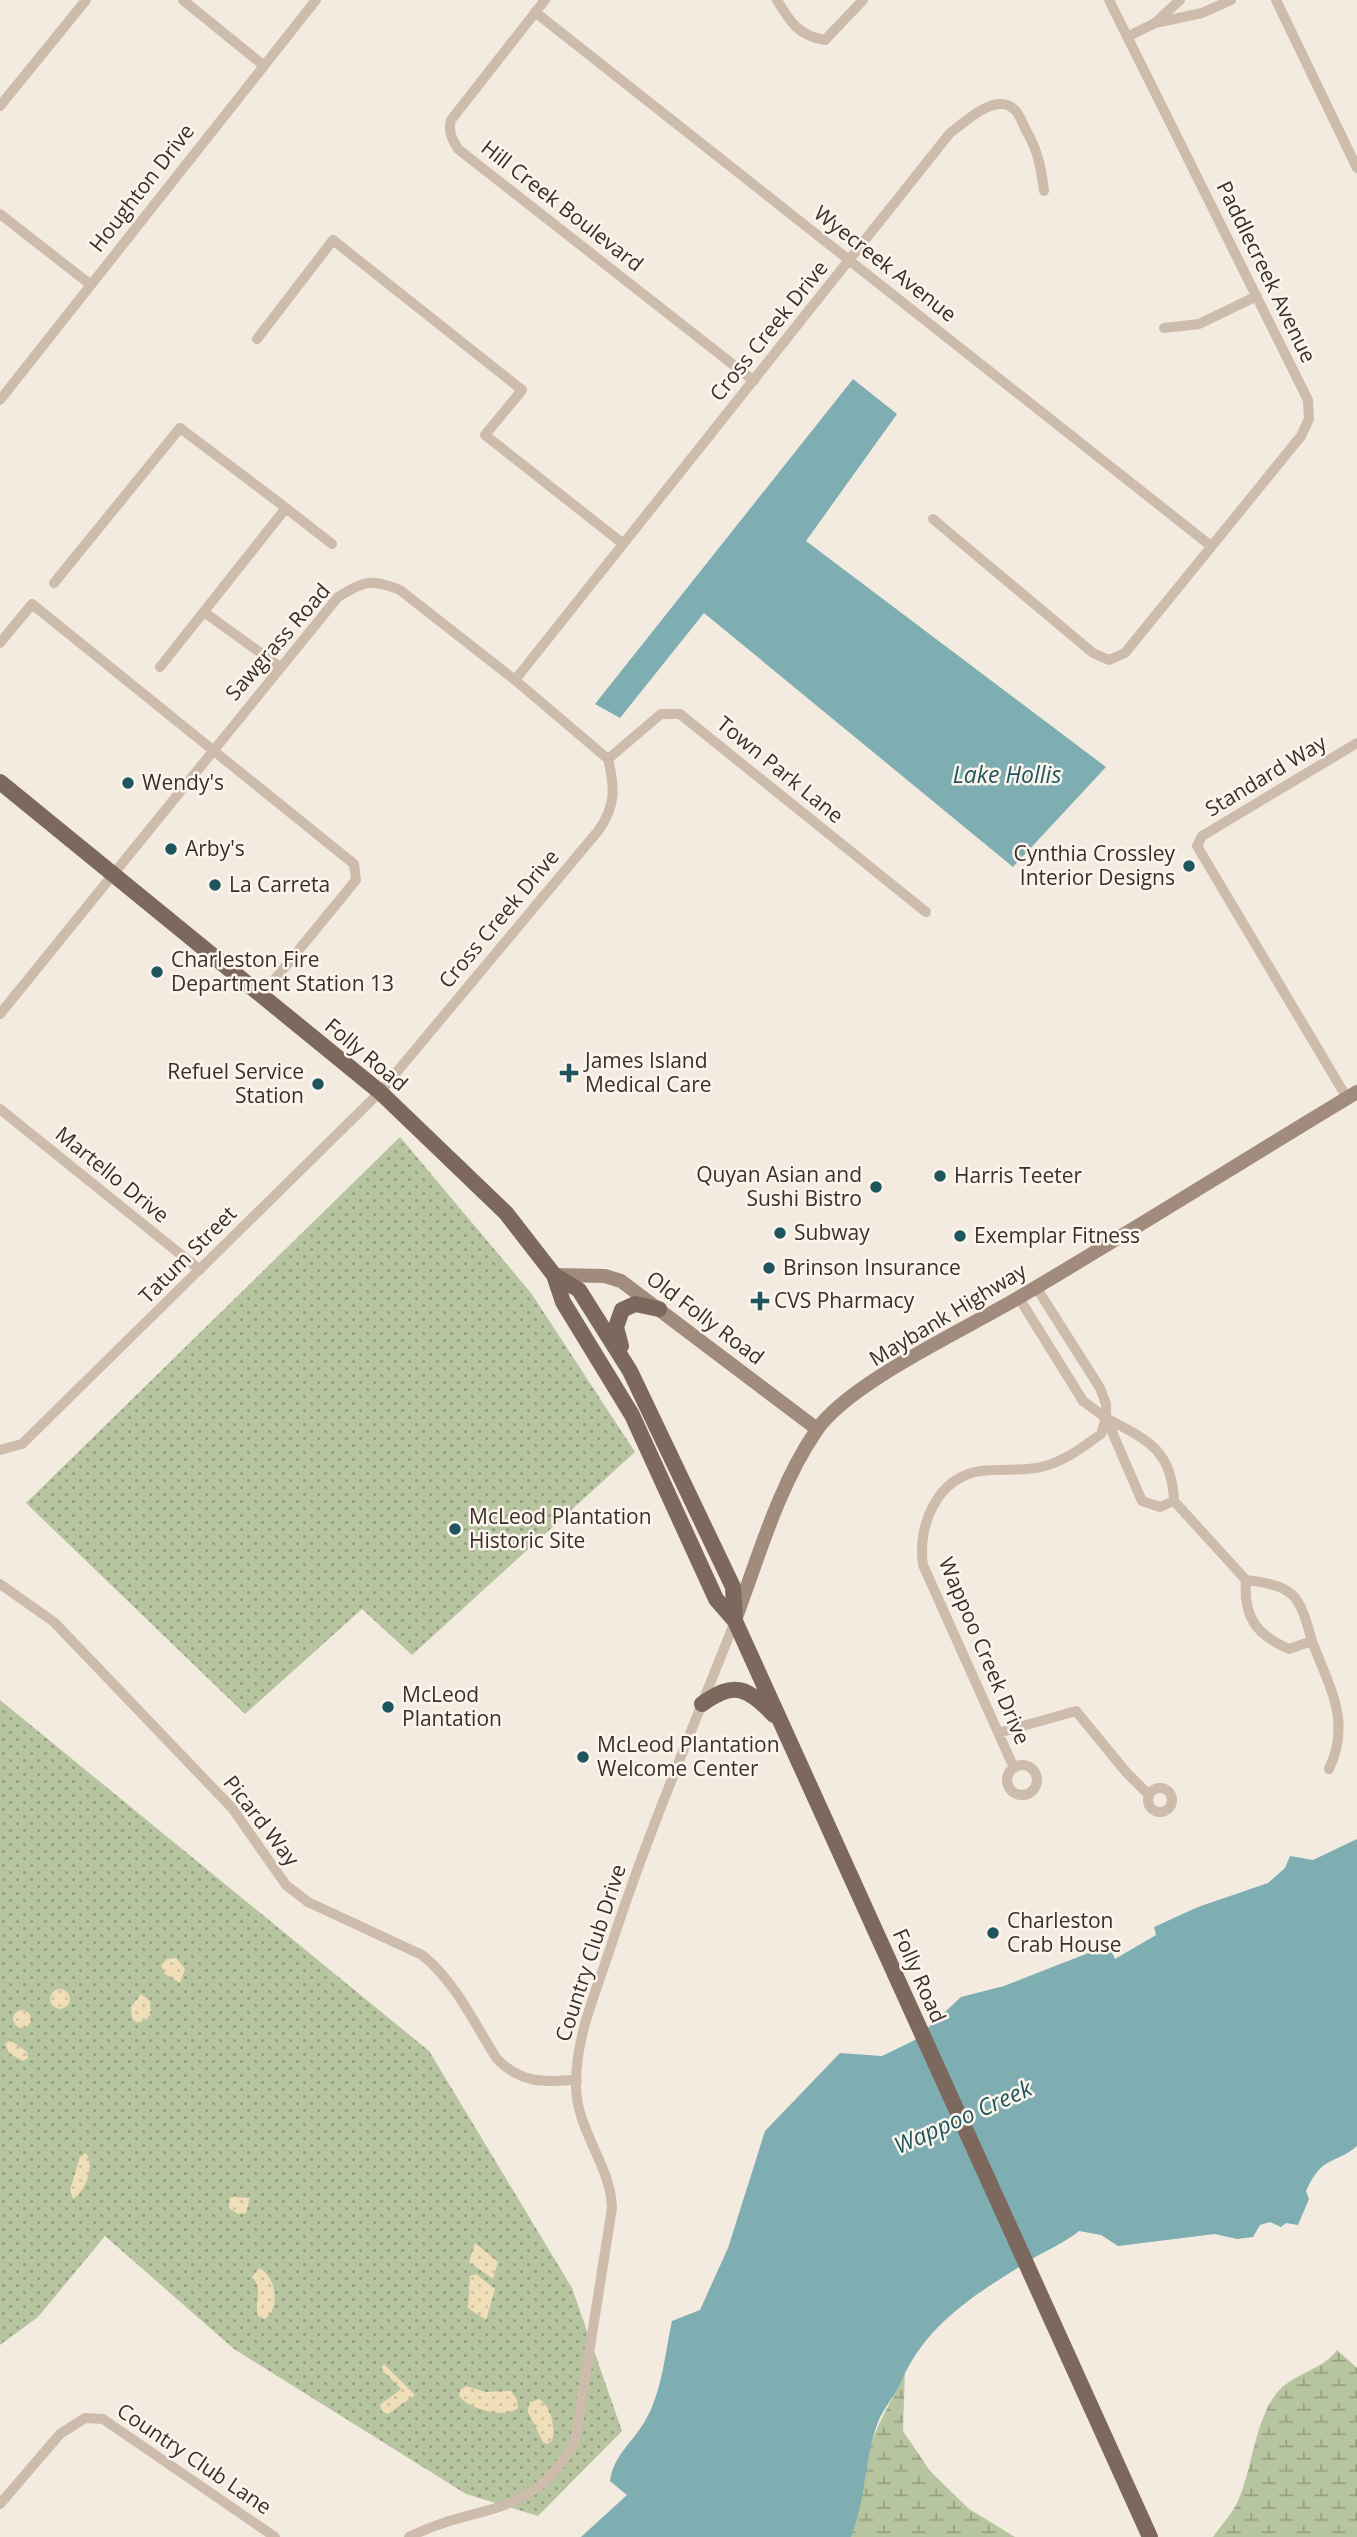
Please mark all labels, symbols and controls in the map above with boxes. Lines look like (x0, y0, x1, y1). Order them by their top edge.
street label: Houghton Drive (82, 118, 200, 257)
street label: Hill Creek Boulevard (476, 133, 649, 277)
street label: Paddlecreek Avenue (1211, 176, 1323, 367)
street label: Wyecreek Avenue (809, 199, 963, 328)
street label: Cross Creek Drive (703, 254, 834, 406)
street label: Sawgrass Road (219, 577, 336, 706)
street label: Town Park Lane (711, 709, 850, 829)
street label: Standard Way (1200, 728, 1332, 822)
water label: Lake Hollis (953, 758, 1061, 790)
place label: Wendy's (142, 768, 224, 796)
marker: Wendy's (120, 775, 136, 791)
place label: Arby's (185, 834, 245, 862)
place label: Cynthia Crossley Interior Designs (1014, 839, 1175, 891)
marker: Arby's (163, 841, 179, 857)
street label: Cross Creek Drive (432, 843, 565, 994)
marker: Cynthia Crossley Interior Designs (1181, 858, 1197, 874)
place label: La Carreta (229, 870, 330, 898)
marker: La Carreta (207, 877, 223, 893)
place label: Charleston Fire Department Station 13 (171, 945, 394, 997)
marker: Charleston Fire Department Station 13 (149, 964, 165, 980)
street label: Folly Road (319, 1011, 414, 1097)
place label: James Island Medical Care (583, 1046, 712, 1098)
place label: Refuel Service Station (167, 1057, 304, 1109)
marker: James Island Medical Care (559, 1063, 579, 1083)
marker: Refuel Service Station (310, 1076, 326, 1092)
street label: Martello Drive (50, 1120, 175, 1229)
place label: Quyan Asian and Sushi Bistro (696, 1160, 862, 1212)
place label: Harris Teeter (954, 1161, 1083, 1189)
marker: Harris Teeter (932, 1168, 948, 1184)
marker: Quyan Asian and Sushi Bistro (868, 1179, 884, 1195)
street label: Tatum Street (132, 1199, 242, 1309)
place label: Subway (794, 1218, 870, 1246)
place label: Exemplar Fitness (974, 1221, 1140, 1249)
marker: Subway (772, 1225, 788, 1241)
marker: Exemplar Fitness (952, 1228, 968, 1244)
place label: Brinson Insurance (783, 1253, 961, 1281)
street label: Maybank Highway (864, 1256, 1032, 1372)
marker: Brinson Insurance (761, 1260, 777, 1276)
street label: Old Folly Road (641, 1264, 770, 1371)
place label: CVS Pharmacy (774, 1286, 915, 1314)
marker: CVS Pharmacy (752, 1293, 768, 1309)
place label: McLeod Plantation Historic Site (469, 1502, 652, 1554)
marker: McLeod Plantation Historic Site (447, 1521, 463, 1537)
street label: Wappoo Creek Drive (933, 1553, 1037, 1748)
place label: McLeod Plantation (402, 1680, 502, 1732)
marker: McLeod Plantation (380, 1699, 396, 1715)
place label: McLeod Plantation Welcome Center (597, 1730, 780, 1782)
marker: McLeod Plantation Welcome Center (575, 1749, 591, 1765)
street label: Picard Way (217, 1769, 306, 1872)
street label: Country Club Drive (548, 1860, 632, 2045)
place label: Charleston Crab House (1007, 1906, 1122, 1958)
street label: Folly Road (887, 1924, 953, 2027)
marker: Charleston Crab House (985, 1925, 1001, 1941)
water label: Wappoo Creek (889, 2071, 1037, 2161)
street label: Country Club Lane (112, 2396, 277, 2520)

